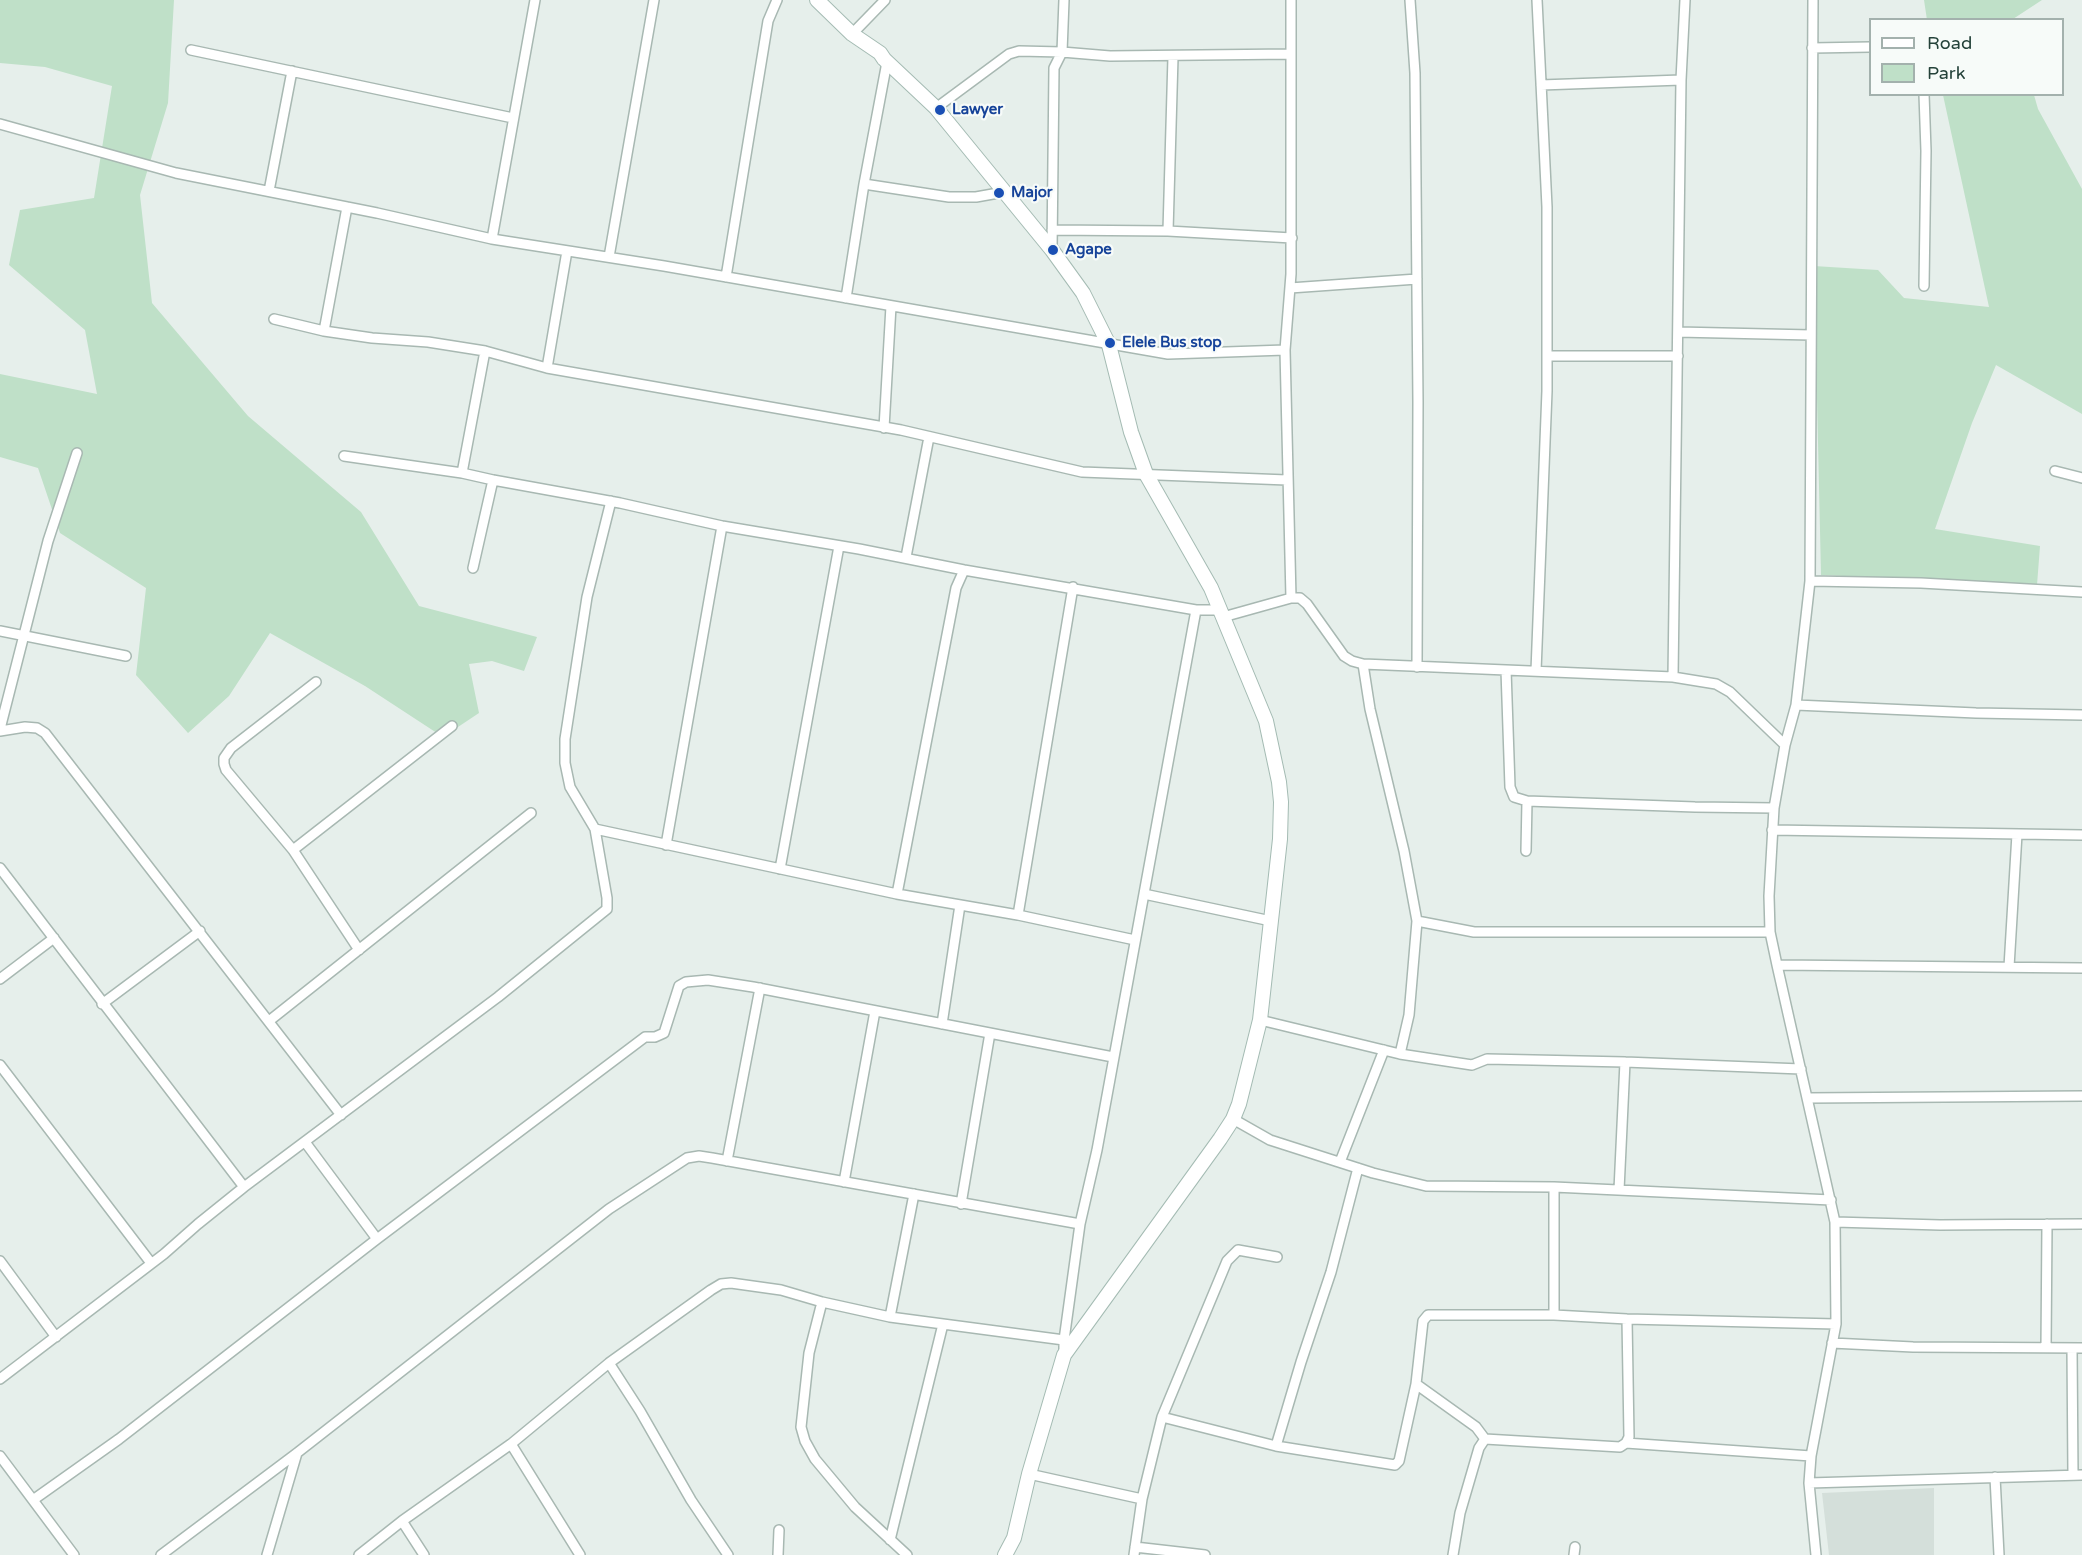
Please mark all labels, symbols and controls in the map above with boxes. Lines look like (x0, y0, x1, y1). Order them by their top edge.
legend (1869, 18, 2064, 96)
text: Road (1927, 32, 1972, 54)
text: Park (1927, 62, 1965, 84)
place label: Lawyer (952, 101, 1003, 119)
marker: Lawyer (933, 103, 947, 117)
place label: Major (1011, 184, 1053, 202)
marker: Major (992, 186, 1006, 200)
place label: Agape (1065, 241, 1112, 259)
marker: Agape (1046, 243, 1060, 257)
place label: Elele Bus stop (1122, 334, 1222, 352)
marker: Elele Bus stop (1103, 336, 1117, 350)

